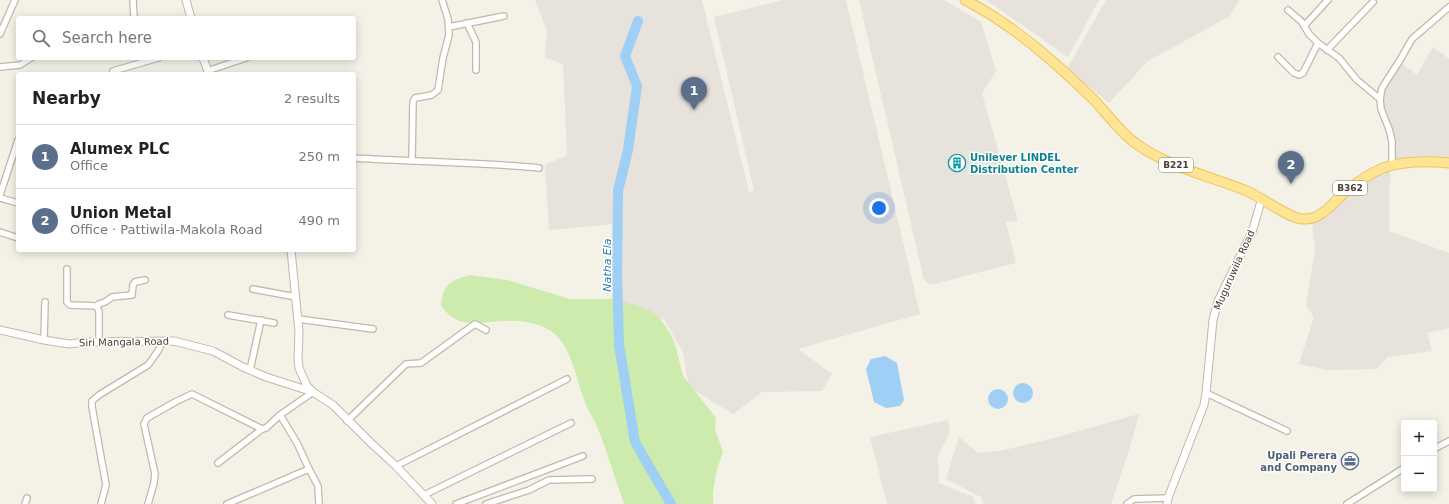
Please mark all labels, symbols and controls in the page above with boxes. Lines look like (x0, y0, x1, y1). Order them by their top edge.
search box (16, 16, 356, 60)
icon: search (30, 27, 52, 49)
text: Search here (62, 29, 152, 47)
pin: 1 (681, 77, 707, 110)
text: Nearby (32, 88, 101, 108)
text: 2 results (284, 91, 340, 106)
text: Alumex PLC (70, 140, 170, 158)
text: 1 (40, 149, 50, 164)
text: 250 m (298, 149, 340, 164)
pin: 2 (1278, 151, 1304, 184)
place label: Unilever LINDEL Distribution Center (970, 152, 1079, 175)
building icon: Unilever LINDEL Distribution Center (947, 153, 967, 173)
text: Office (70, 158, 108, 173)
road number: B221 (1159, 158, 1193, 172)
road number: B362 (1333, 181, 1367, 195)
your location (869, 198, 889, 218)
text: Union Metal (70, 204, 172, 222)
text: 2 (40, 213, 50, 228)
text: 490 m (298, 213, 340, 228)
text: Office · Pattiwila-Makola Road (70, 222, 262, 237)
street label: Muguruwila Road (1211, 228, 1257, 312)
water label: Natha Ela (601, 238, 614, 292)
street label: Siri Mangala Road (79, 336, 169, 348)
map controls (1401, 420, 1437, 492)
button: + (1401, 420, 1437, 456)
place label: Upali Perera and Company (1260, 450, 1337, 473)
office icon: Upali Perera and Company (1340, 451, 1360, 471)
button: − (1401, 456, 1437, 492)

